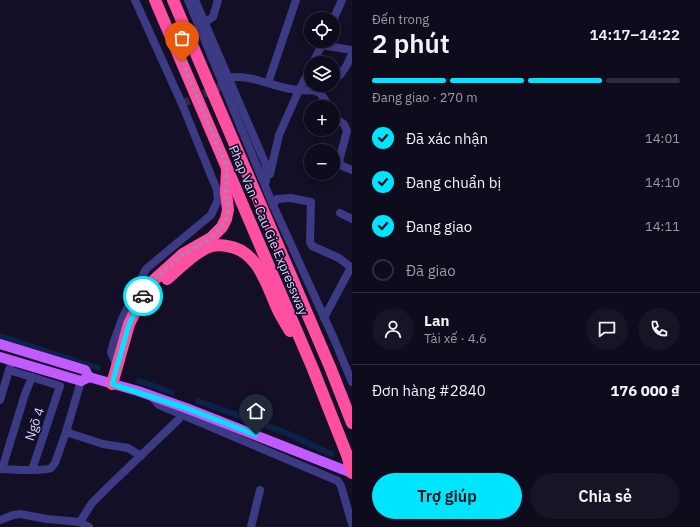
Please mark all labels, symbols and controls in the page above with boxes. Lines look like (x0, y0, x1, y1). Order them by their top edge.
text: Đến trong (372, 11, 429, 28)
map controls (304, 12, 340, 180)
button: locate (304, 12, 340, 48)
pin (165, 21, 199, 62)
text: 14:17–14:22 (590, 25, 680, 44)
text: 2 phút (372, 26, 450, 60)
icon: bag (171, 27, 193, 49)
button: layers (304, 56, 340, 92)
text: Đang giao · 270 m (372, 89, 478, 106)
button: + (304, 100, 340, 136)
icon: check (372, 127, 394, 149)
text: Đã xác nhận (406, 129, 488, 148)
text: 14:01 (645, 130, 680, 147)
street label: Phap Van - Cau Gie Expressway (225, 143, 312, 318)
button: − (304, 144, 340, 180)
icon: check (372, 171, 394, 193)
text: Đang chuẩn bị (406, 173, 501, 192)
text: 14:10 (645, 174, 680, 191)
icon: check (372, 215, 394, 237)
text: Đang giao (406, 217, 472, 236)
text: 14:11 (645, 218, 680, 235)
text: Đã giao (406, 261, 456, 280)
courier (123, 276, 163, 316)
icon: car (132, 285, 154, 307)
button: person (372, 308, 414, 350)
button: chat (586, 308, 628, 350)
button: phone (638, 308, 680, 350)
text: Lan (424, 311, 450, 330)
text: Tài xế · 4.6 (424, 330, 487, 347)
text: Đơn hàng #2840 (372, 381, 486, 400)
text: 176 000 ₫ (610, 381, 680, 400)
pin (239, 394, 273, 435)
icon: home (245, 400, 267, 422)
street label: Ngõ 4 (21, 405, 48, 443)
button: Trợ giúp (372, 473, 522, 519)
button: Chia sẻ (530, 473, 680, 519)

